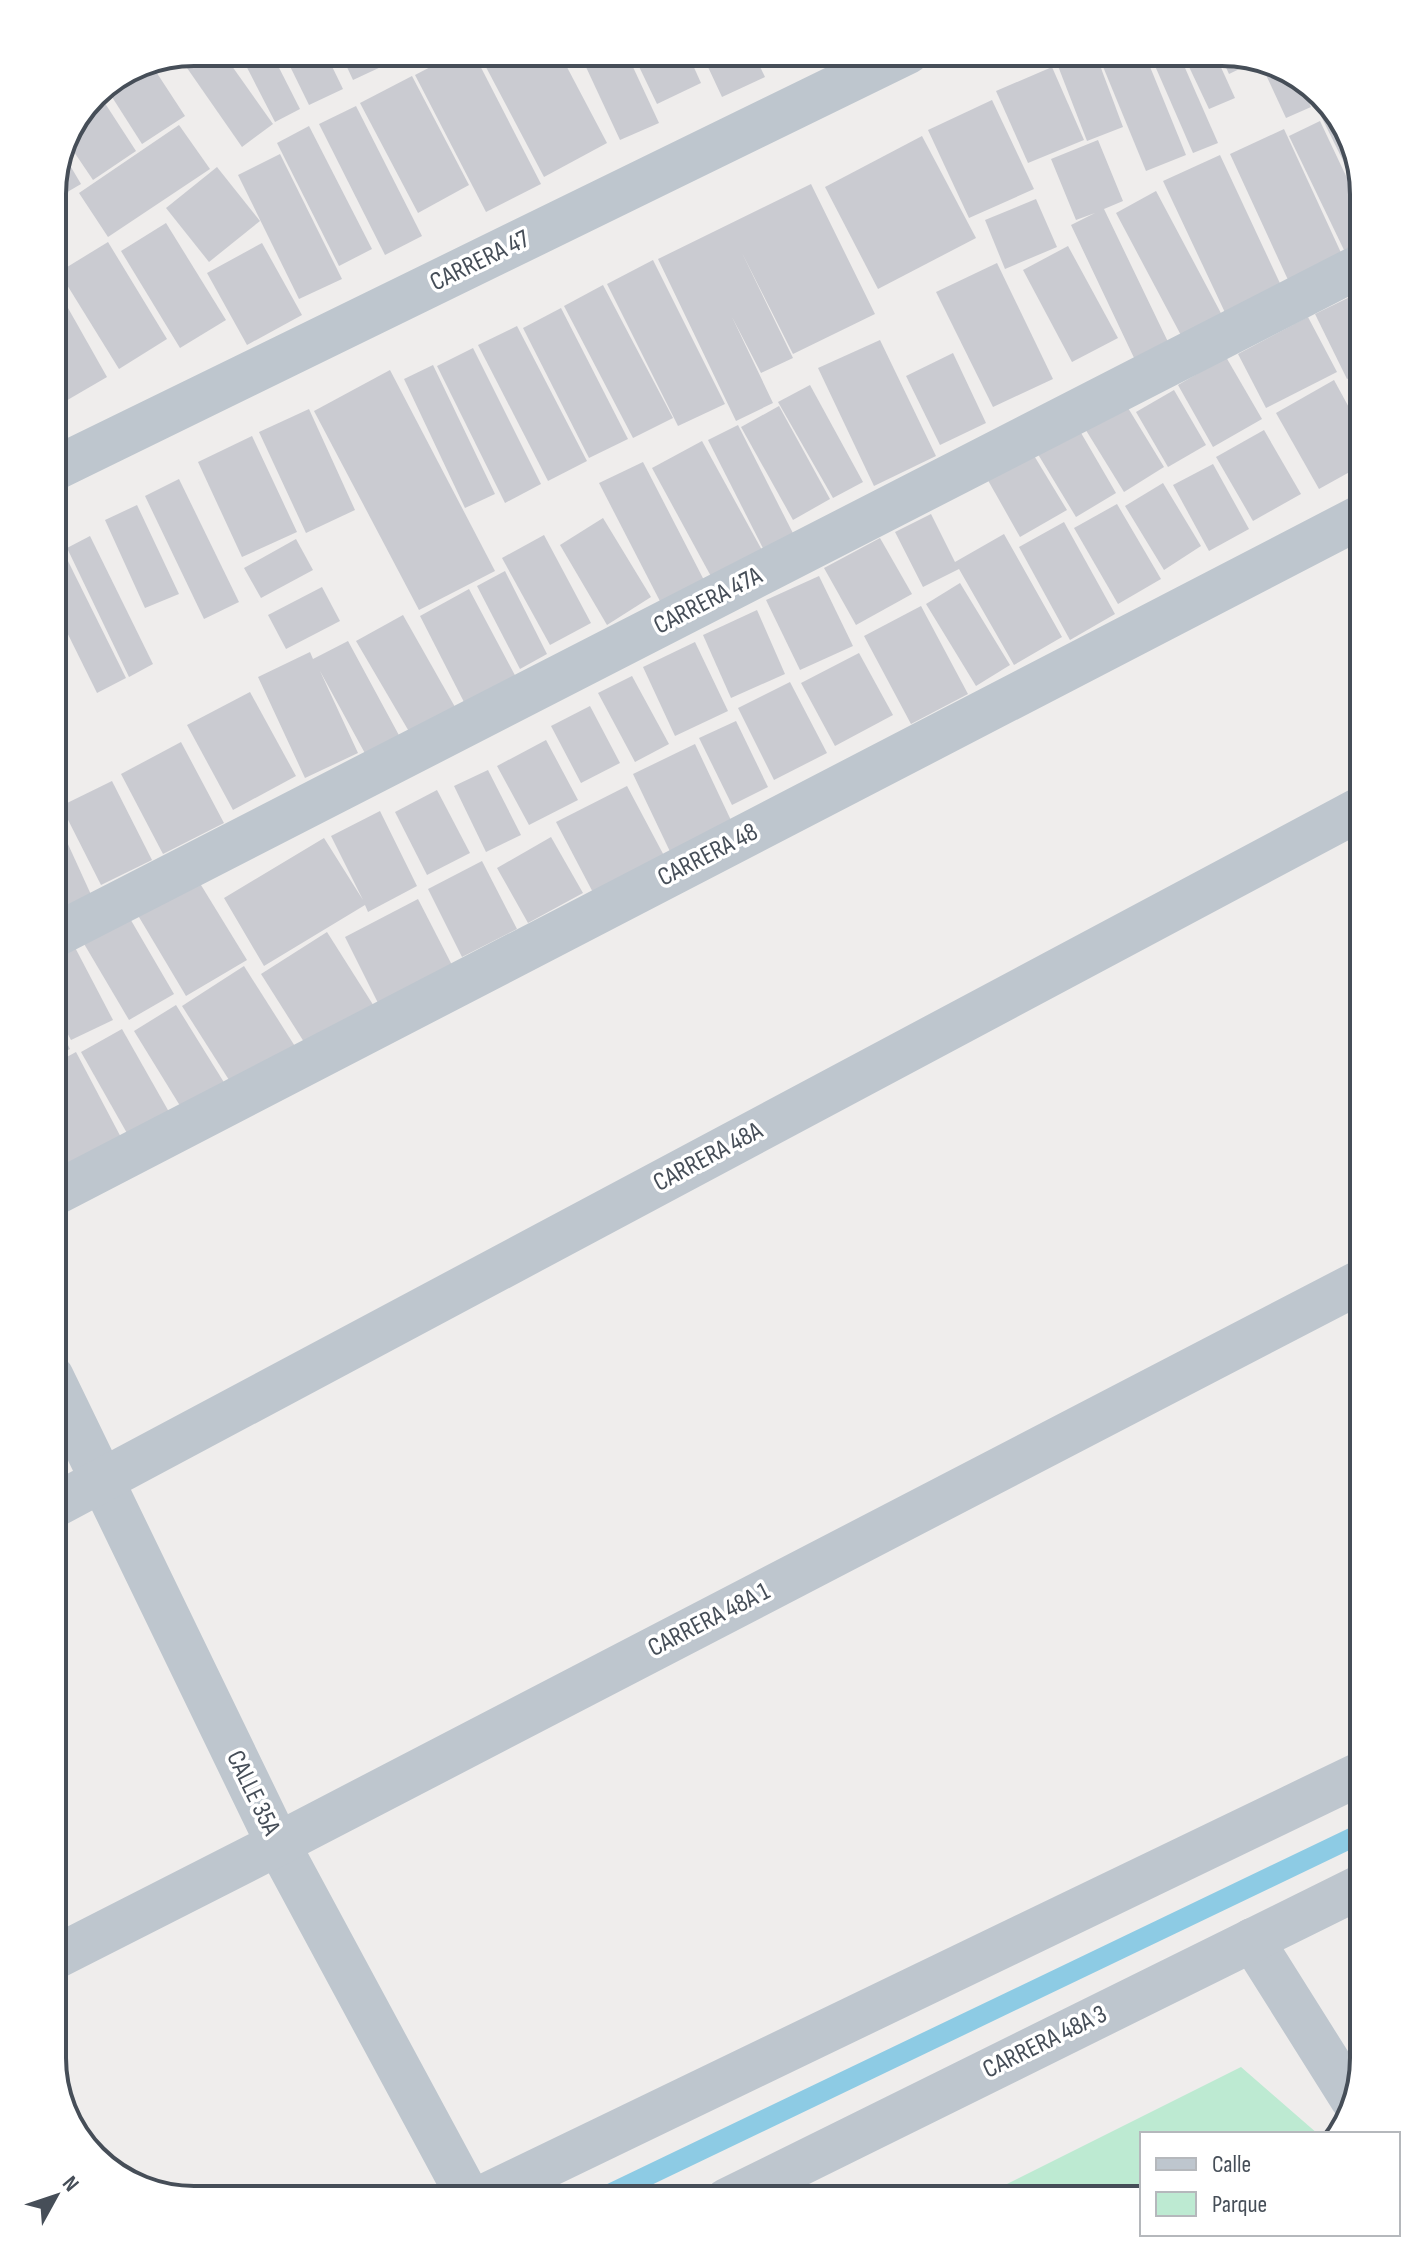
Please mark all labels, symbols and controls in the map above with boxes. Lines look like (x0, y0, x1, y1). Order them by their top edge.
street label: CARRERA 47 (425, 223, 535, 298)
street label: CARRERA 47A (649, 560, 768, 641)
street label: CARRERA 48 (653, 817, 763, 893)
street label: CARRERA 48A (648, 1115, 769, 1199)
street label: CARRERA 48A 1 (643, 1576, 775, 1664)
street label: CALLE 35A (219, 1746, 287, 1841)
street label: CARRERA 48A 3 (978, 1999, 1112, 2085)
legend (1140, 2132, 1400, 2236)
text: Calle (1212, 2150, 1251, 2179)
north arrow (16, 2156, 96, 2236)
text: N (56, 2171, 84, 2197)
text: Parque (1212, 2190, 1267, 2219)

